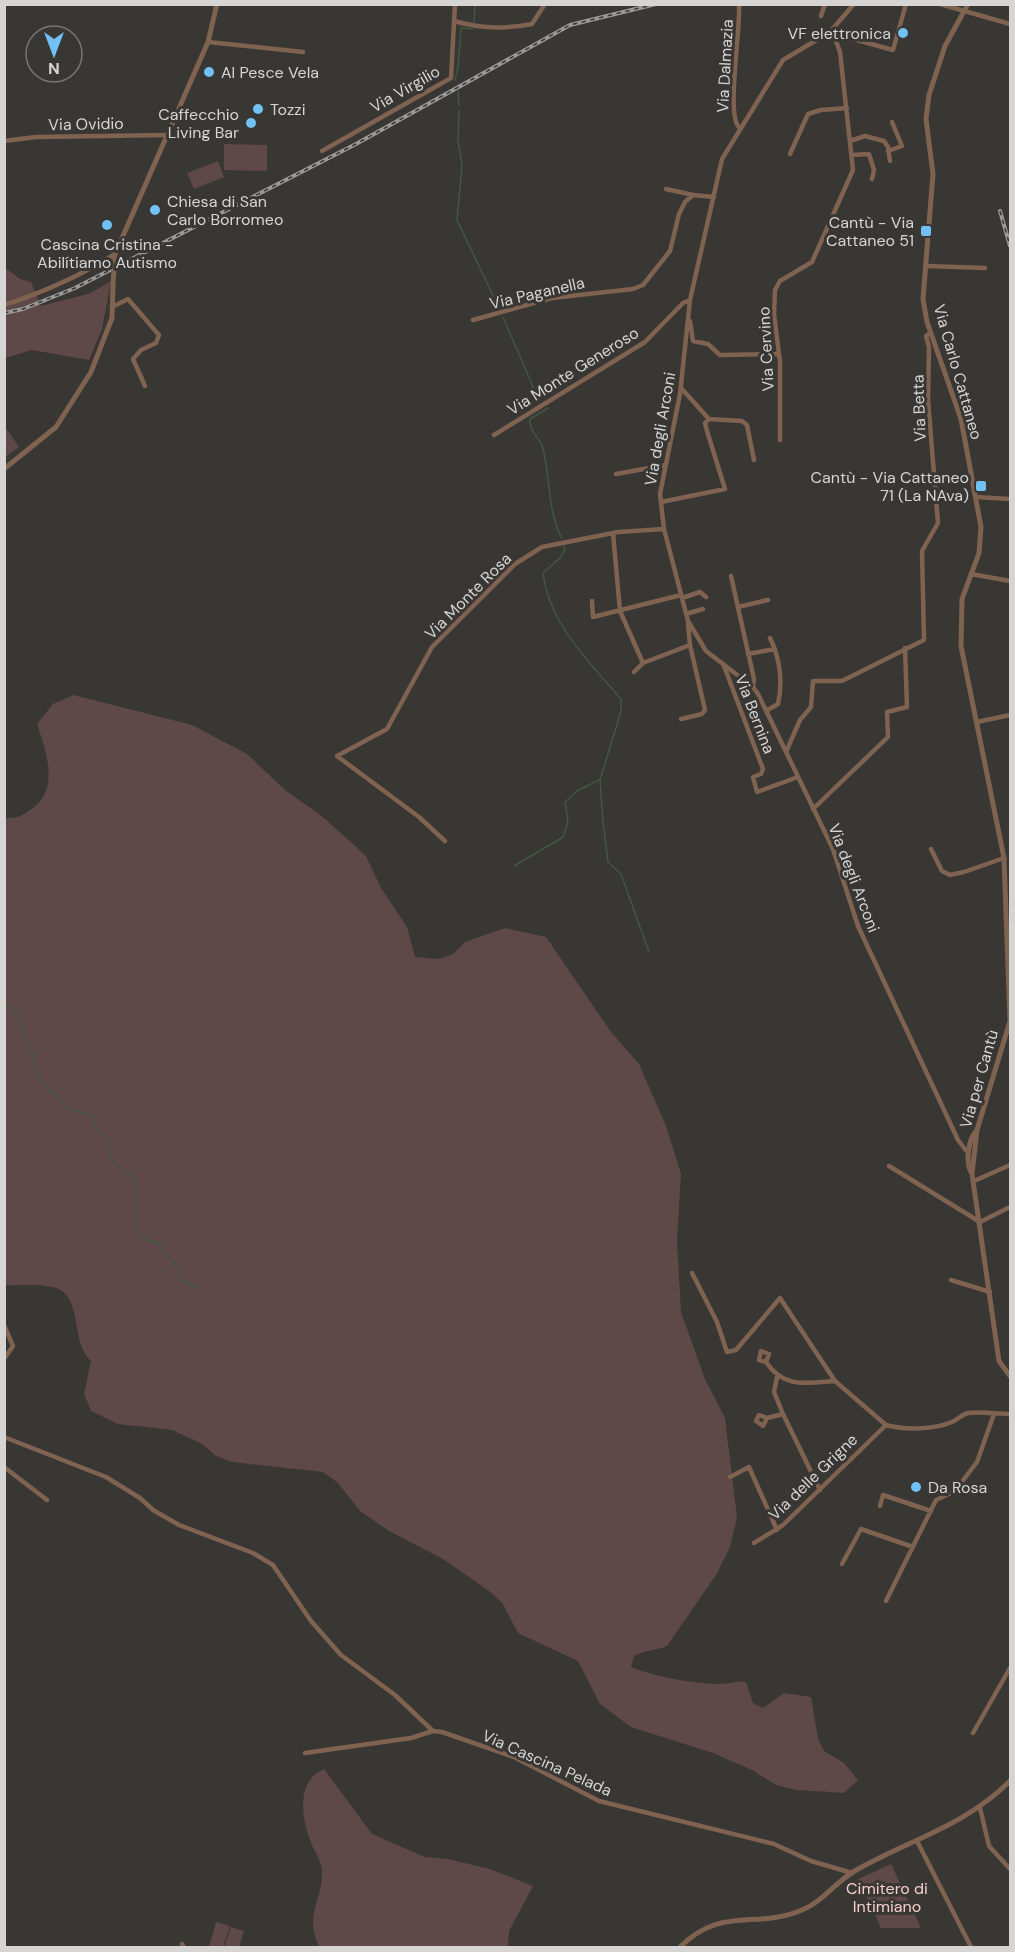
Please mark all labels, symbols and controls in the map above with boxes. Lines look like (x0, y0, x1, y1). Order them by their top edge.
street label: Via Dalmazia (712, 19, 738, 113)
place label: VF elettronica (787, 23, 891, 44)
north arrow (24, 24, 84, 84)
marker: VF elettronica (896, 26, 910, 40)
text: N (48, 58, 60, 79)
street label: Via Virgilio (366, 61, 444, 117)
place label: Al Pesce Vela (221, 62, 319, 83)
marker: Al Pesce Vela (202, 65, 216, 79)
place label: Tozzi (270, 99, 306, 120)
marker: Tozzi (251, 102, 265, 116)
place label: Caffecchio Living Bar (158, 104, 239, 143)
street label: Via Ovidio (48, 113, 124, 135)
marker: Caffecchio Living Bar (244, 116, 258, 130)
place label: Chiesa di San Carlo Borromeo (167, 191, 283, 230)
marker: Chiesa di San Carlo Borromeo (148, 203, 162, 217)
place label: Cantù - Via Cattaneo 51 (826, 212, 914, 251)
marker: Cascina Cristina - Abilítiamo Autismo (100, 218, 114, 232)
marker: Cantù - Via Cattaneo 51 (919, 224, 933, 238)
place label: Cascina Cristina - Abilítiamo Autismo (37, 234, 177, 273)
street label: Via Paganella (487, 272, 587, 314)
street label: Via Carlo Cattaneo (929, 302, 987, 442)
street label: Via Cervino (753, 306, 779, 392)
street label: Via Monte Generoso (503, 322, 643, 420)
street label: Via degli Arconi (640, 371, 680, 487)
street label: Via Betta (907, 374, 931, 442)
place label: Cantù - Via Cattaneo 71 (La NAva) (811, 467, 969, 506)
marker: Cantù - Via Cattaneo 71 (La NAva) (974, 479, 988, 493)
street label: Via Monte Rosa (420, 548, 516, 644)
street label: Via Bernina (730, 671, 780, 757)
street label: Via degli Arconi (824, 821, 884, 935)
street label: Via per Cantù (955, 1027, 1003, 1131)
street label: Via delle Grigne (764, 1429, 862, 1525)
place label: Da Rosa (928, 1477, 987, 1498)
marker: Da Rosa (909, 1480, 923, 1494)
street label: Via Cascina Pelada (479, 1725, 615, 1801)
park label: Cimitero di Intimiano (846, 1878, 928, 1917)

